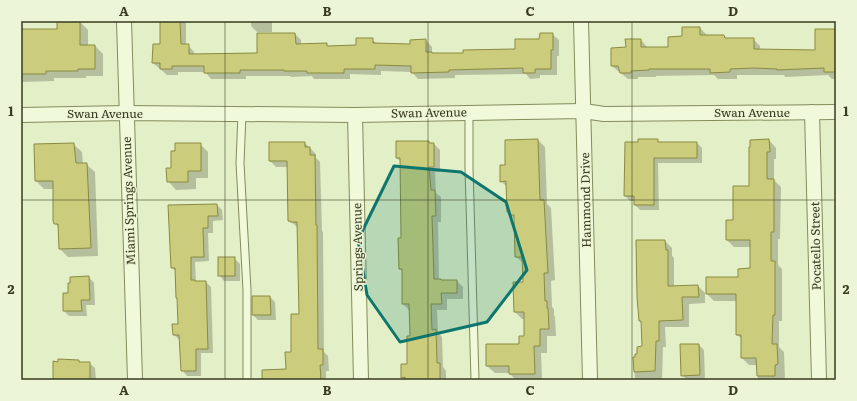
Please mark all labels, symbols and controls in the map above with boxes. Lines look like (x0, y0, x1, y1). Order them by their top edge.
text: A (119, 1, 129, 20)
text: B (323, 1, 332, 20)
text: C (525, 1, 535, 20)
text: D (728, 1, 738, 20)
text: 1 (8, 101, 14, 120)
text: 1 (843, 101, 849, 120)
street label: Swan Avenue (391, 102, 467, 122)
street label: Swan Avenue (714, 103, 790, 121)
street label: Swan Avenue (67, 104, 143, 122)
street label: Miami Springs Avenue (117, 136, 139, 266)
street label: Hammond Drive (575, 152, 595, 248)
street label: Pocatello Street (805, 201, 825, 291)
street label: Springs Avenue (347, 203, 367, 291)
text: 2 (8, 279, 15, 298)
text: 2 (843, 279, 850, 298)
text: A (119, 380, 129, 399)
text: B (323, 380, 332, 399)
text: C (525, 380, 535, 399)
text: D (728, 380, 738, 399)

